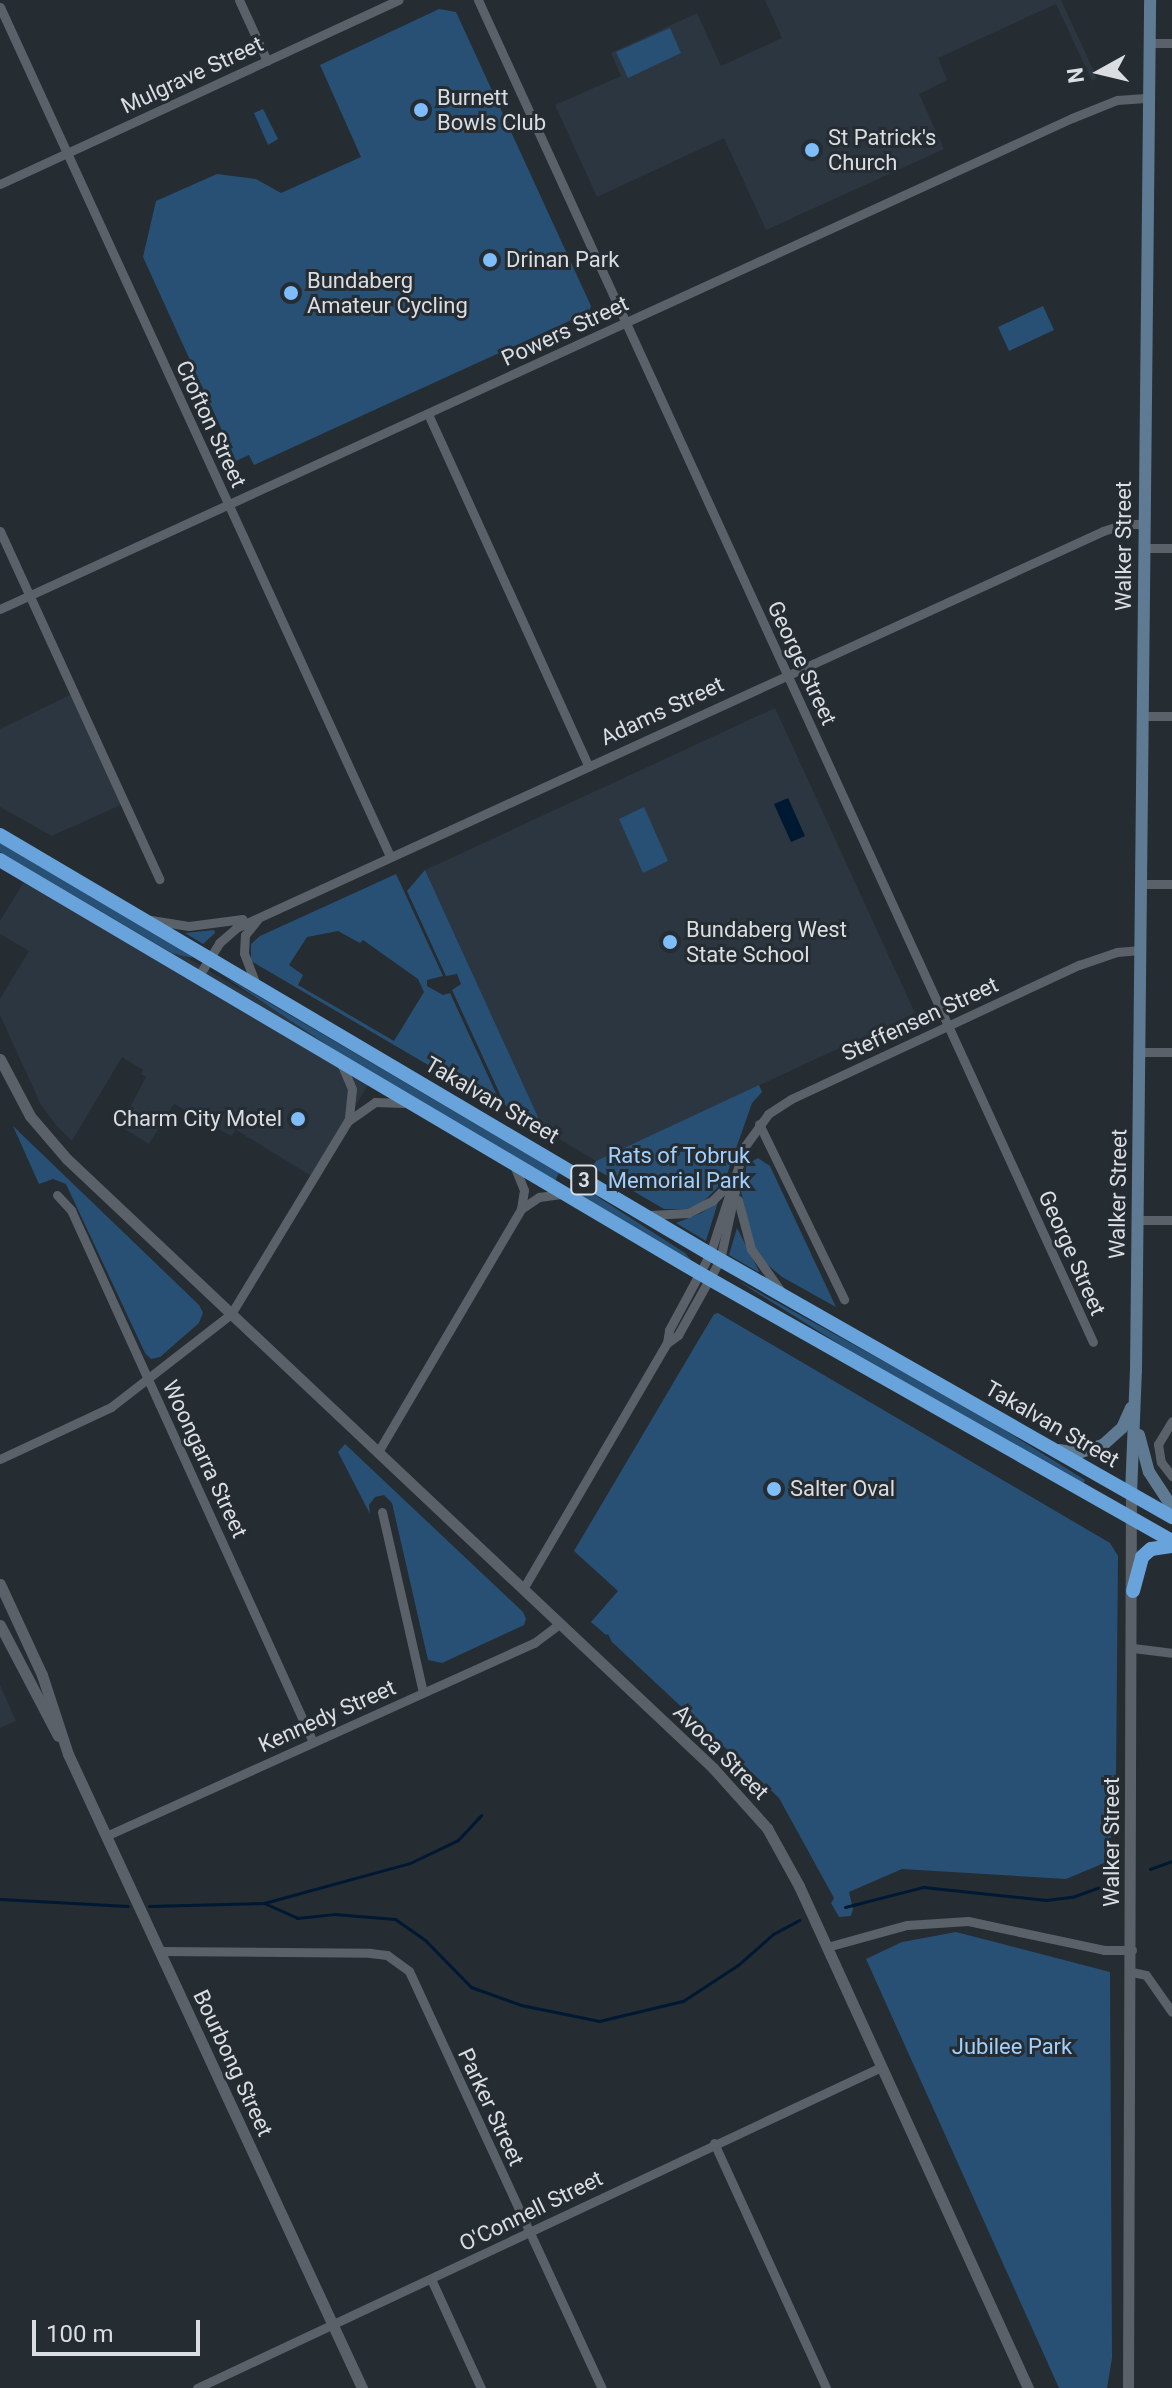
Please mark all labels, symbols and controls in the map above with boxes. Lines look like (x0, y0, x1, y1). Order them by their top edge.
street label: Mulgrave Street (117, 31, 267, 119)
north arrow (1060, 32, 1140, 112)
text: N (1062, 66, 1089, 85)
place label: Burnett Bowls Club (437, 84, 546, 136)
marker: Burnett Bowls Club (412, 101, 430, 119)
place label: St Patrick's Church (828, 124, 936, 176)
marker: St Patrick's Church (803, 141, 821, 159)
place label: Drinan Park (506, 247, 619, 273)
marker: Drinan Park (481, 251, 499, 269)
place label: Bundaberg Amateur Cycling (307, 267, 468, 318)
marker: Bundaberg Amateur Cycling (282, 284, 300, 302)
street label: Powers Street (497, 290, 633, 372)
street label: Crofton Street (170, 356, 252, 492)
street label: Walker Street (1111, 481, 1137, 611)
street label: George Street (762, 597, 842, 729)
street label: Adams Street (596, 671, 728, 751)
place label: Bundaberg West State School (686, 916, 847, 968)
marker: Bundaberg West State School (661, 933, 679, 951)
street label: Steffensen Street (838, 971, 1002, 1067)
street label: Takalvan Street (420, 1051, 564, 1149)
place label: Charm City Motel (113, 1106, 282, 1132)
marker: Charm City Motel (289, 1110, 307, 1128)
street label: Walker Street (1104, 1129, 1132, 1259)
park label: Rats of Tobruk Memorial Park (608, 1142, 750, 1194)
road number: 3 (570, 1164, 598, 1196)
street label: George Street (1033, 1186, 1111, 1320)
street label: Takalvan Street (980, 1375, 1124, 1473)
street label: Woongarra Street (157, 1376, 253, 1542)
place label: Salter Oval (790, 1476, 895, 1502)
marker: Salter Oval (765, 1480, 783, 1498)
street label: Kennedy Street (254, 1674, 400, 1758)
street label: Avoca Street (668, 1699, 774, 1805)
street label: Walker Street (1099, 1777, 1125, 1907)
street label: Bourbong Street (187, 1985, 279, 2141)
park label: Jubilee Park (952, 2034, 1072, 2060)
street label: Parker Street (452, 2044, 530, 2170)
street label: O'Connell Street (455, 2165, 607, 2257)
scale bar (36, 2304, 204, 2354)
text: 100 m (46, 2320, 113, 2348)

